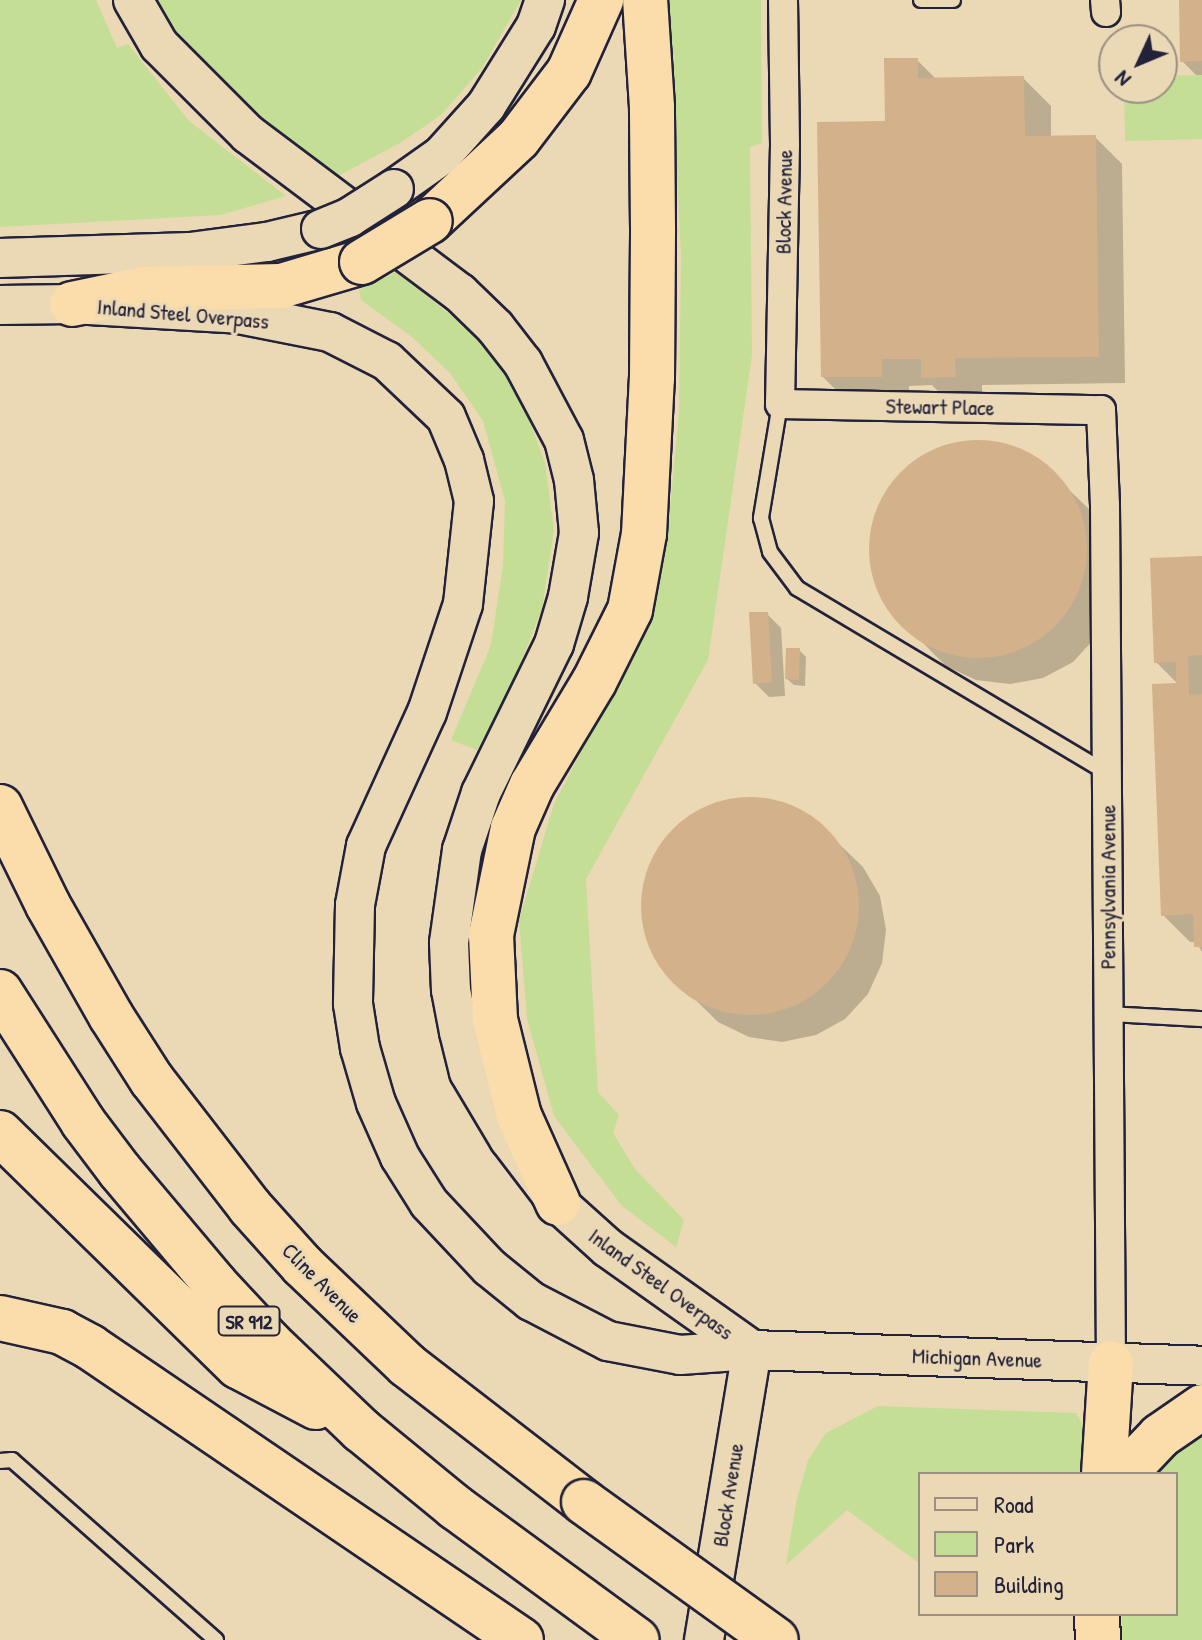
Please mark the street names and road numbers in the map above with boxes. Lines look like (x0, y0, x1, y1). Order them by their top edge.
street label: Block Avenue (770, 150, 798, 254)
street label: Inland Steel Overpass (96, 293, 270, 335)
street label: Stewart Place (885, 393, 995, 421)
street label: Pennsylvania Avenue (1095, 805, 1121, 969)
street label: Inland Steel Overpass (583, 1223, 739, 1345)
street label: Cline Avenue (276, 1237, 368, 1329)
road number: SR 912 (217, 1305, 281, 1337)
street label: Michigan Avenue (912, 1343, 1042, 1373)
street label: Block Avenue (707, 1441, 749, 1549)

